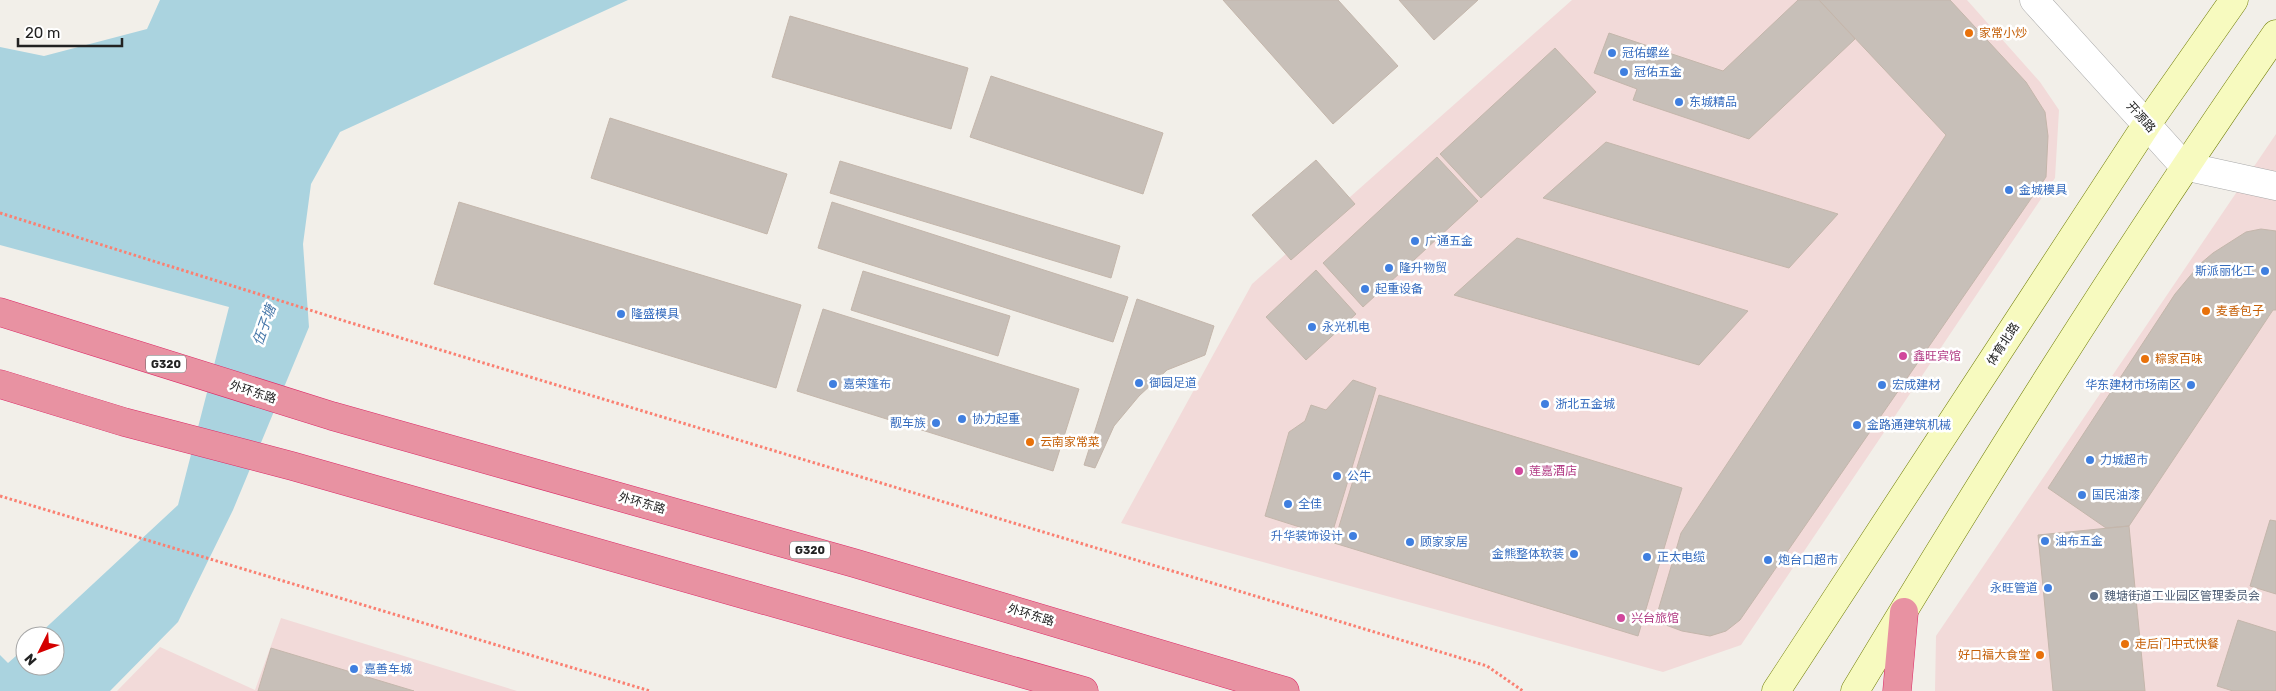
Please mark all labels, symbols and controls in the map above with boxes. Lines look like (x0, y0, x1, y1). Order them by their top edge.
scale bar (18, 15, 121, 47)
text: 20 m (25, 24, 60, 42)
place label: 家常小炒 (1979, 26, 2027, 40)
marker: 家常小炒 (1963, 27, 1975, 39)
place label: 冠佑螺丝 (1622, 46, 1670, 60)
marker: 冠佑螺丝 (1606, 47, 1618, 59)
place label: 冠佑五金 (1634, 65, 1682, 79)
marker: 冠佑五金 (1618, 66, 1630, 78)
place label: 东城精品 (1689, 95, 1737, 109)
marker: 东城精品 (1673, 96, 1685, 108)
street label: 开源路 (2124, 99, 2158, 135)
place label: 金城模具 (2019, 183, 2067, 197)
marker: 金城模具 (2003, 184, 2015, 196)
place label: 广通五金 (1425, 234, 1473, 248)
marker: 广通五金 (1409, 235, 1421, 247)
place label: 隆升物贸 (1399, 261, 1447, 275)
marker: 隆升物贸 (1383, 262, 1395, 274)
place label: 斯派丽化工 (2195, 264, 2255, 278)
marker: 斯派丽化工 (2259, 265, 2271, 277)
place label: 起重设备 (1375, 282, 1423, 296)
marker: 起重设备 (1359, 283, 1371, 295)
water label: 伍子塘 (249, 301, 280, 348)
place label: 麦香包子 (2216, 304, 2264, 318)
marker: 麦香包子 (2200, 305, 2212, 317)
place label: 隆盛模具 (631, 307, 679, 321)
marker: 隆盛模具 (615, 308, 627, 320)
place label: 永光机电 (1322, 320, 1370, 334)
street label: 体育北路 (1984, 320, 2022, 368)
marker: 永光机电 (1306, 321, 1318, 333)
place label: 鑫旺宾馆 (1913, 349, 1961, 363)
marker: 鑫旺宾馆 (1897, 350, 1909, 362)
place label: 粽家百味 (2155, 352, 2203, 366)
marker: 粽家百味 (2139, 353, 2151, 365)
road number: G320 (146, 356, 186, 372)
place label: 御园足道 (1149, 376, 1197, 390)
place label: 嘉荣篷布 (843, 377, 891, 391)
marker: 御园足道 (1133, 377, 1145, 389)
street label: 外环东路 (228, 378, 278, 406)
marker: 嘉荣篷布 (827, 378, 839, 390)
place label: 宏成建材 (1892, 378, 1940, 392)
place label: 华东建材市场南区 (2085, 378, 2181, 392)
marker: 宏成建材 (1876, 379, 1888, 391)
marker: 华东建材市场南区 (2185, 379, 2197, 391)
place label: 浙北五金城 (1555, 397, 1615, 411)
marker: 浙北五金城 (1539, 398, 1551, 410)
place label: 协力起重 (972, 412, 1020, 426)
marker: 协力起重 (956, 413, 968, 425)
place label: 靓车族 (890, 416, 926, 430)
marker: 靓车族 (930, 417, 942, 429)
place label: 金路通建筑机械 (1867, 418, 1951, 432)
marker: 金路通建筑机械 (1851, 419, 1863, 431)
place label: 云南家常菜 (1040, 435, 1100, 449)
marker: 云南家常菜 (1024, 436, 1036, 448)
place label: 力城超市 (2100, 453, 2148, 467)
marker: 力城超市 (2084, 454, 2096, 466)
place label: 莲嘉酒店 (1529, 464, 1577, 478)
marker: 莲嘉酒店 (1513, 465, 1525, 477)
place label: 公牛 (1347, 469, 1371, 483)
marker: 公牛 (1331, 470, 1343, 482)
place label: 国民油漆 (2092, 488, 2140, 502)
marker: 国民油漆 (2076, 489, 2088, 501)
street label: 外环东路 (617, 490, 667, 516)
place label: 全佳 (1298, 497, 1322, 511)
marker: 全佳 (1282, 498, 1294, 510)
place label: 升华装饰设计 (1271, 529, 1343, 543)
marker: 升华装饰设计 (1347, 530, 1359, 542)
place label: 油布五金 (2055, 534, 2103, 548)
place label: 顾家家居 (1420, 535, 1468, 549)
marker: 油布五金 (2039, 535, 2051, 547)
marker: 顾家家居 (1404, 536, 1416, 548)
road number: G320 (790, 542, 830, 558)
place label: 金熊整体软装 (1492, 547, 1564, 561)
marker: 金熊整体软装 (1568, 548, 1580, 560)
place label: 正太电缆 (1657, 550, 1705, 564)
marker: 正太电缆 (1641, 551, 1653, 563)
place label: 炮台口超市 (1778, 553, 1838, 567)
marker: 炮台口超市 (1762, 554, 1774, 566)
place label: 永旺管道 (1990, 581, 2038, 595)
marker: 永旺管道 (2042, 582, 2054, 594)
place label: 魏塘街道工业园区管理委员会 (2104, 589, 2260, 603)
marker: 魏塘街道工业园区管理委员会 (2088, 590, 2100, 602)
street label: 外环东路 (1006, 601, 1056, 629)
place label: 兴台旅馆 (1631, 611, 1679, 625)
marker: 兴台旅馆 (1615, 612, 1627, 624)
north arrow (15, 626, 65, 676)
place label: 走后门中式快餐 (2135, 637, 2219, 651)
marker: 走后门中式快餐 (2119, 638, 2131, 650)
place label: 好口福大食堂 (1958, 648, 2030, 662)
marker: 好口福大食堂 (2034, 649, 2046, 661)
text: N (21, 650, 40, 669)
place label: 嘉善车城 (364, 662, 412, 676)
marker: 嘉善车城 (348, 663, 360, 675)

